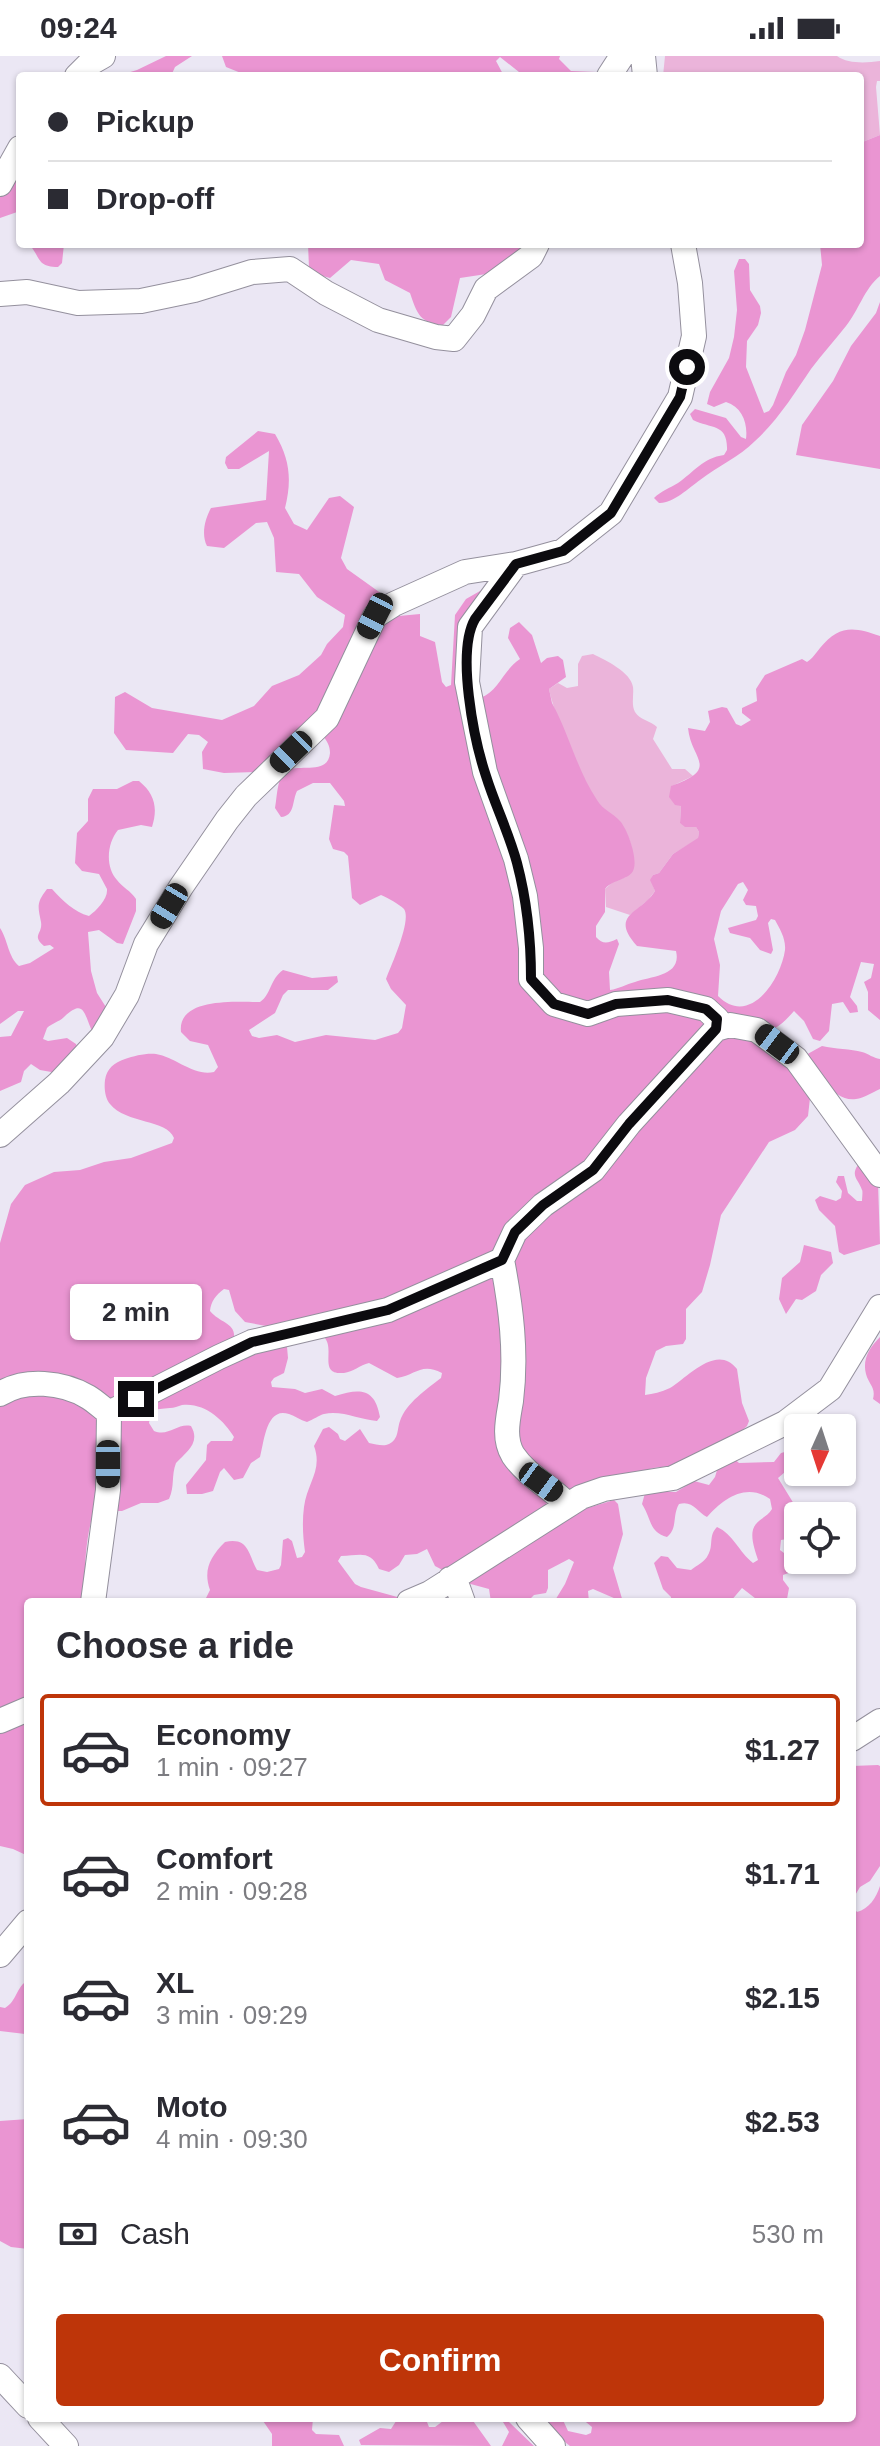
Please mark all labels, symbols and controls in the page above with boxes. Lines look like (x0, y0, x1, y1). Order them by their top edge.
text: 09:24 (40, 11, 117, 44)
text: Pickup (96, 105, 194, 138)
text: Drop-off (96, 182, 214, 215)
route start (669, 349, 705, 385)
car (353, 589, 397, 643)
car (265, 727, 317, 777)
car (146, 879, 192, 933)
car (751, 1020, 803, 1068)
callout: 2 min (70, 1283, 202, 1339)
text: 2 min (102, 1297, 170, 1327)
route end (118, 1381, 154, 1417)
north arrow (784, 1414, 856, 1486)
map controls (784, 1414, 856, 1574)
car (96, 1440, 120, 1488)
car (515, 1458, 567, 1506)
button: locate (784, 1502, 856, 1574)
text: Choose a ride (56, 1625, 294, 1666)
icon: car (60, 1714, 132, 1786)
text: Economy (156, 1718, 291, 1751)
text: $1.27 (745, 1733, 820, 1766)
text: 1 min · 09:27 (156, 1752, 308, 1782)
icon: car (60, 1838, 132, 1910)
text: Comfort (156, 1842, 273, 1875)
text: $1.71 (745, 1857, 820, 1890)
text: 2 min · 09:28 (156, 1876, 308, 1906)
icon: car (60, 1962, 132, 2034)
text: XL (156, 1966, 194, 1999)
text: $2.15 (745, 1981, 820, 2014)
text: 3 min · 09:29 (156, 2000, 308, 2030)
icon: car (60, 2086, 132, 2158)
text: Moto (156, 2090, 228, 2123)
text: $2.53 (745, 2105, 820, 2138)
text: 4 min · 09:30 (156, 2124, 308, 2154)
icon: cash (56, 2212, 100, 2256)
text: Cash (120, 2217, 190, 2250)
text: 530 m (752, 2219, 824, 2249)
button: Confirm (56, 2314, 824, 2406)

